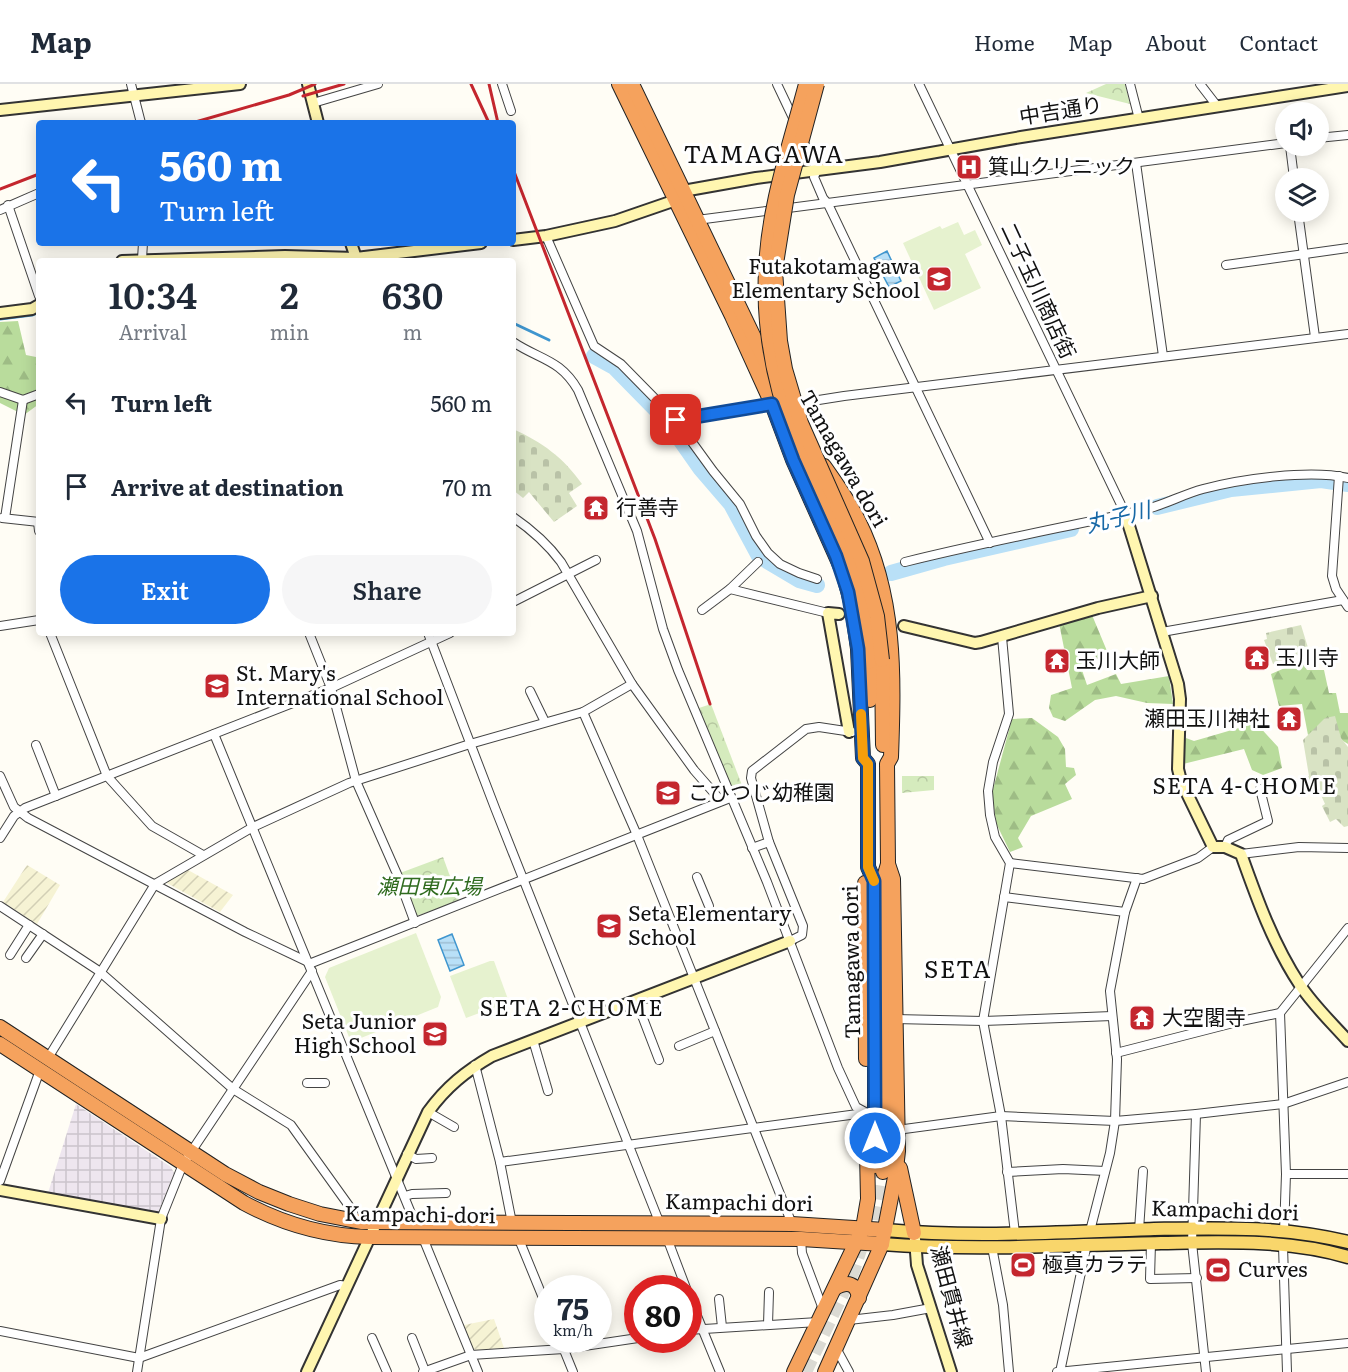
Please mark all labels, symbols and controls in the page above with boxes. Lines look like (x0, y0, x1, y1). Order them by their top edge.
text: Map (30, 20, 92, 62)
text: Home (974, 26, 1035, 57)
text: Map (1068, 26, 1112, 57)
text: About (1145, 26, 1207, 57)
text: Contact (1240, 26, 1318, 57)
street label: 中吉通り (1017, 87, 1105, 130)
map controls (1275, 102, 1329, 222)
button: sound (1275, 102, 1329, 156)
text: 560 m (159, 132, 283, 194)
district label: TAMAGAWA (684, 135, 844, 170)
icon: left (60, 144, 138, 222)
place label: 箕山クリニック (988, 149, 1135, 180)
hospital icon: 箕山クリニック (954, 152, 984, 182)
button: layers (1275, 168, 1329, 222)
text: Turn left (159, 189, 274, 229)
street label: 二子玉川商店街 (995, 217, 1085, 363)
place label: Futakotamagawa Elementary School (731, 249, 921, 304)
school or university icon: Futakotamagawa Elementary School (924, 264, 954, 294)
text: 10:34 (109, 267, 197, 320)
text: 2 (280, 267, 299, 320)
text: 630 (382, 267, 443, 320)
text: Arrival (119, 316, 187, 346)
text: min (270, 316, 309, 346)
text: m (403, 316, 422, 346)
street label: Tamagawa dori (793, 383, 897, 532)
icon: left (60, 386, 93, 419)
text: Turn left (111, 386, 212, 419)
text: 560 m (431, 386, 492, 419)
pin (650, 394, 701, 445)
icon: arrive (659, 403, 692, 436)
icon: arrive (60, 470, 93, 503)
text: Arrive at destination (111, 470, 344, 503)
text: 70 m (442, 470, 492, 503)
place label: 行善寺 (616, 490, 679, 521)
water label: 丸子川 (1082, 491, 1156, 540)
temple icon: 行善寺 (581, 493, 611, 523)
button: Exit (60, 555, 270, 624)
button: Share (282, 555, 492, 624)
place label: 玉川寺 (1276, 640, 1339, 671)
place label: 玉川大師 (1076, 643, 1160, 674)
temple icon: 玉川寺 (1242, 643, 1272, 673)
temple icon: 玉川大師 (1042, 646, 1072, 676)
place label: St. Mary's International School (236, 656, 443, 711)
school or university icon: St. Mary's International School (202, 671, 232, 701)
place label: 瀬田玉川神社 (1144, 701, 1270, 732)
temple icon: 瀬田玉川神社 (1274, 704, 1304, 734)
district label: SETA 4-CHOME (1152, 768, 1338, 801)
place label: こひつじ幼稚園 (688, 775, 835, 806)
school or university icon: こひつじ幼稚園 (653, 778, 683, 808)
park label: 瀬田東広場 (377, 869, 483, 900)
street label: Tamagawa dori (833, 885, 866, 1039)
place label: Seta Elementary School (628, 896, 792, 951)
school or university icon: Seta Elementary School (594, 911, 624, 941)
district label: SETA (924, 950, 992, 985)
district label: SETA 2-CHOME (480, 990, 664, 1023)
place label: 大空閣寺 (1162, 1000, 1246, 1031)
temple icon: 大空閣寺 (1127, 1003, 1157, 1033)
place label: Seta Junior High School (294, 1004, 416, 1059)
school or university icon: Seta Junior High School (420, 1019, 450, 1049)
position arrow (843, 1106, 907, 1170)
street label: Kampachi dori (665, 1184, 813, 1217)
street label: Kampachi dori (1151, 1190, 1300, 1227)
street label: Kampachi-dori (344, 1196, 496, 1229)
street label: 瀬田貫井線 (925, 1242, 982, 1351)
place label: 極真カラテ (1042, 1247, 1147, 1278)
sports icon: 極真カラテ (1008, 1250, 1038, 1280)
place label: Curves (1238, 1252, 1308, 1283)
sports icon: Curves (1203, 1255, 1233, 1285)
speed limit sign: 80 (624, 1275, 702, 1353)
text: 75 (557, 1285, 589, 1329)
text: km/h (553, 1318, 593, 1341)

